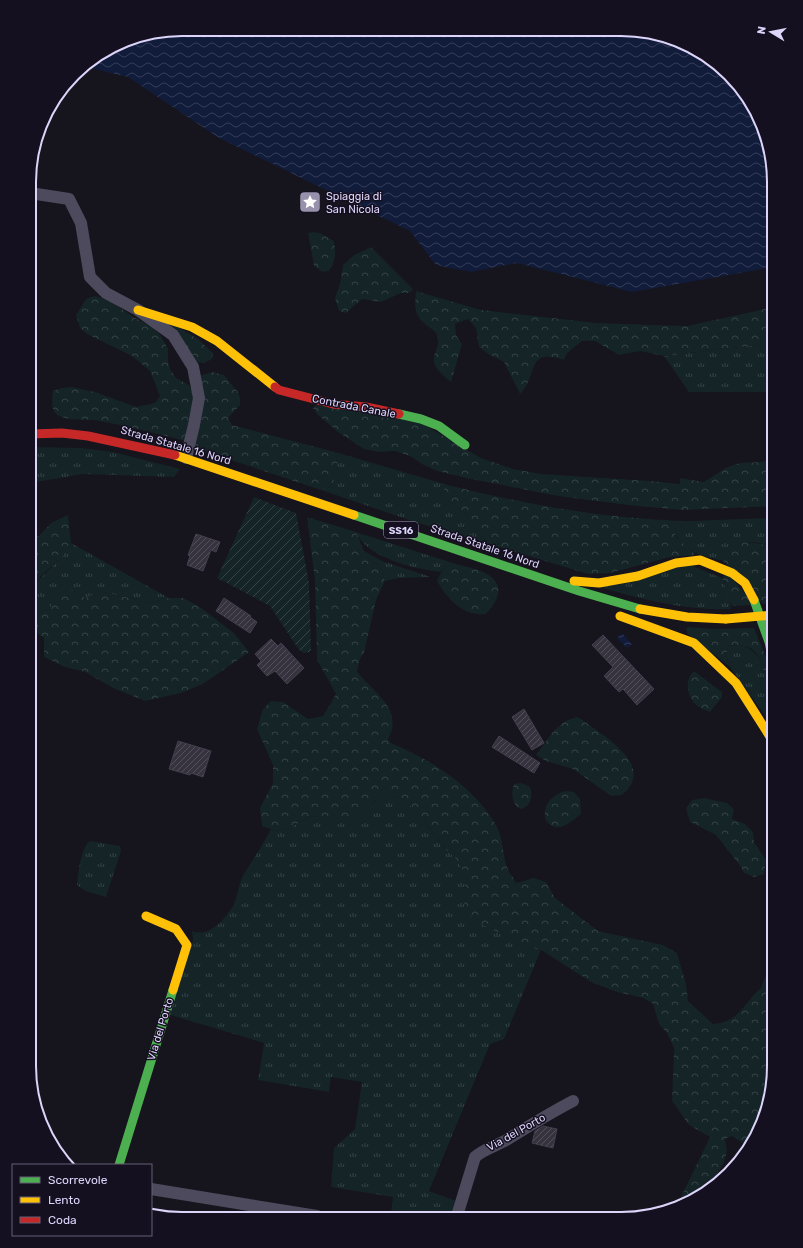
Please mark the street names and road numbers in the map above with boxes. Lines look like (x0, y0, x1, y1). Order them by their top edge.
street label: Contrada Canale (311, 392, 397, 421)
street label: Strada Statale 16 Nord (119, 423, 233, 467)
road number: SS16 (384, 522, 418, 538)
street label: Strada Statale 16 Nord (429, 522, 541, 571)
street label: Via del Porto (145, 996, 176, 1062)
street label: Via del Porto (485, 1111, 548, 1154)

